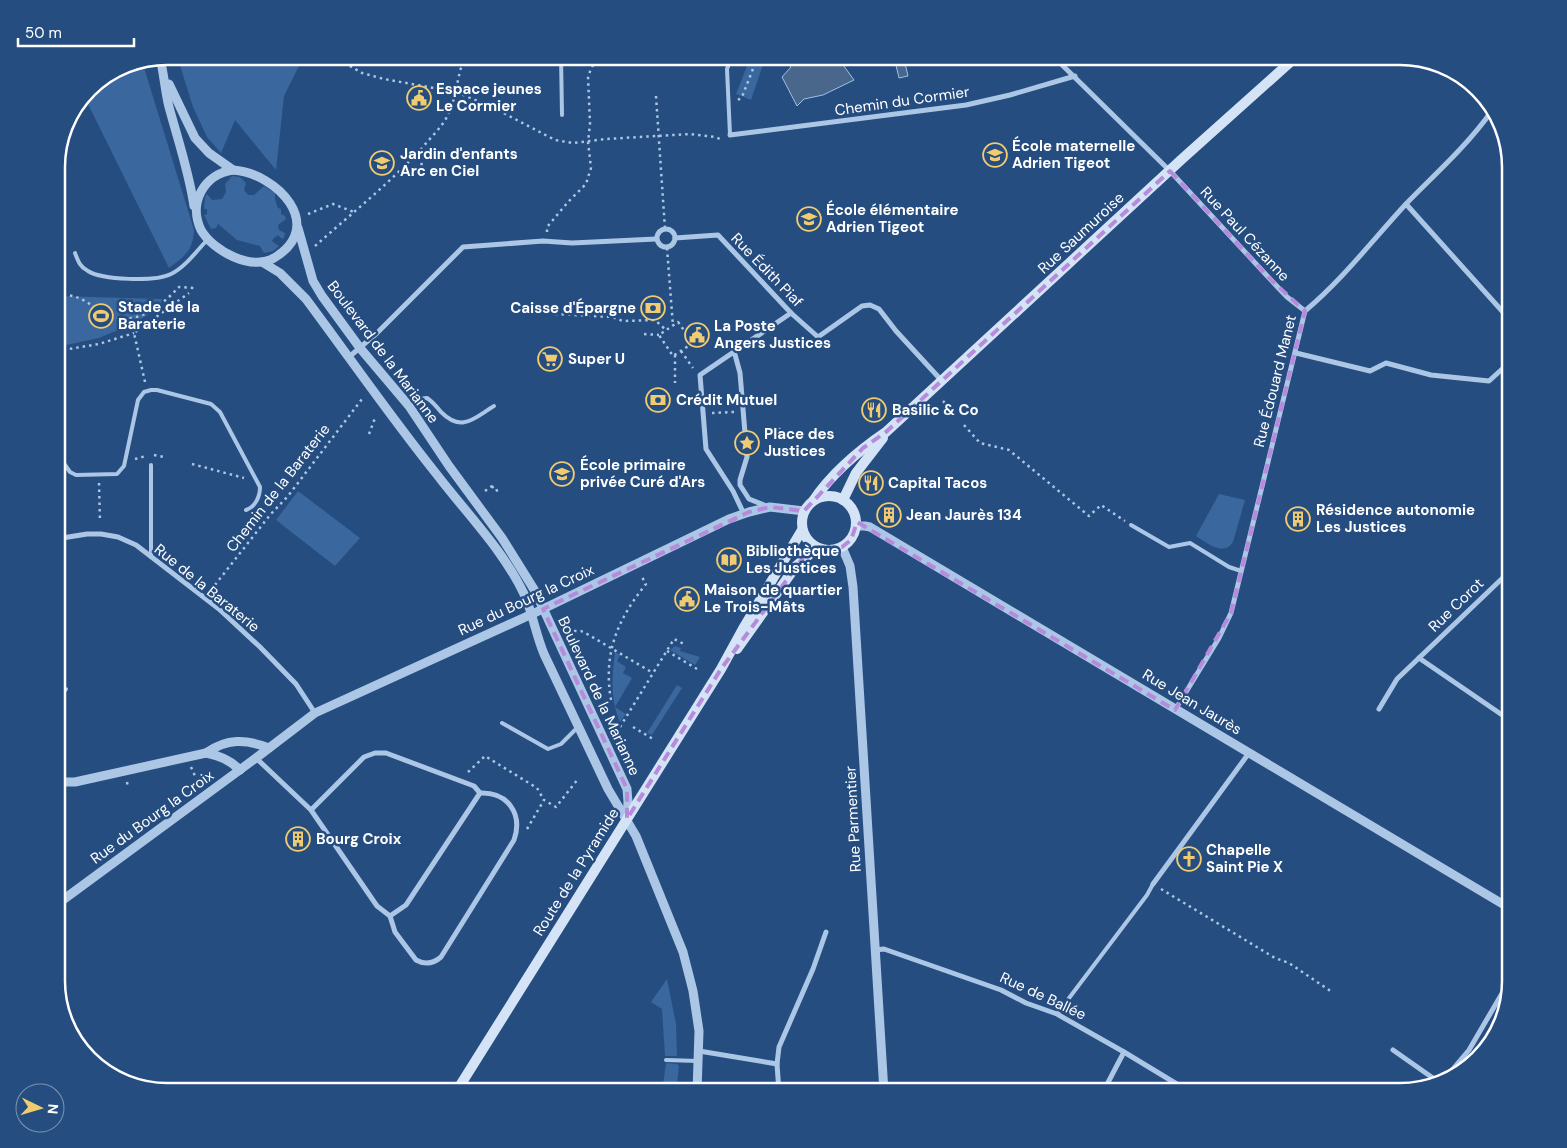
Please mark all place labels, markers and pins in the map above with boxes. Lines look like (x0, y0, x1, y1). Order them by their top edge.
place label: Espace jeunes Le Cormier (436, 79, 542, 116)
public building icon: Espace jeunes Le Cormier (406, 85, 432, 111)
place label: École maternelle Adrien Tigeot (1012, 136, 1135, 173)
school or university icon: École maternelle Adrien Tigeot (982, 142, 1008, 168)
place label: Jardin d'enfants Arc en Ciel (400, 144, 518, 181)
school or university icon: Jardin d'enfants Arc en Ciel (369, 150, 395, 176)
place label: École élémentaire Adrien Tigeot (826, 200, 958, 237)
school or university icon: École élémentaire Adrien Tigeot (796, 206, 822, 232)
bank icon: Caisse d'Épargne (640, 295, 666, 321)
place label: Stade de la Baraterie (118, 297, 200, 334)
place label: Caisse d'Épargne (510, 298, 636, 318)
sports icon: Stade de la Baraterie (88, 303, 114, 329)
place label: La Poste Angers Justices (714, 316, 831, 353)
public building icon: La Poste Angers Justices (684, 322, 710, 348)
supermarket icon: Super U (537, 346, 563, 372)
place label: Super U (568, 349, 625, 369)
bank icon: Crédit Mutuel (645, 387, 671, 413)
place label: Crédit Mutuel (676, 390, 777, 410)
restaurant icon: Basilic & Co (861, 397, 887, 423)
place label: Basilic & Co (892, 400, 979, 420)
place label: Place des Justices (764, 424, 835, 461)
place icon: Place des Justices (734, 430, 760, 456)
place label: École primaire privée Curé d'Ars (580, 455, 705, 492)
school or university icon: École primaire privée Curé d'Ars (549, 461, 575, 487)
restaurant icon: Capital Tacos (858, 470, 884, 496)
place label: Capital Tacos (888, 473, 987, 493)
place label: Résidence autonomie Les Justices (1316, 500, 1475, 537)
building icon: Jean Jaurès 134 (876, 502, 902, 528)
place label: Jean Jaurès 134 (906, 505, 1022, 525)
building icon: Résidence autonomie Les Justices (1285, 506, 1311, 532)
place label: Bibliothèque Les Justices (746, 541, 839, 578)
library icon: Bibliothèque Les Justices (716, 547, 742, 573)
place label: Maison de quartier Le Trois-Mâts (704, 580, 842, 617)
public building icon: Maison de quartier Le Trois-Mâts (674, 586, 700, 612)
building icon: Bourg Croix (285, 826, 311, 852)
place label: Bourg Croix (316, 829, 402, 849)
place label: Chapelle Saint Pie X (1206, 840, 1283, 877)
church icon: Chapelle Saint Pie X (1176, 846, 1202, 872)

